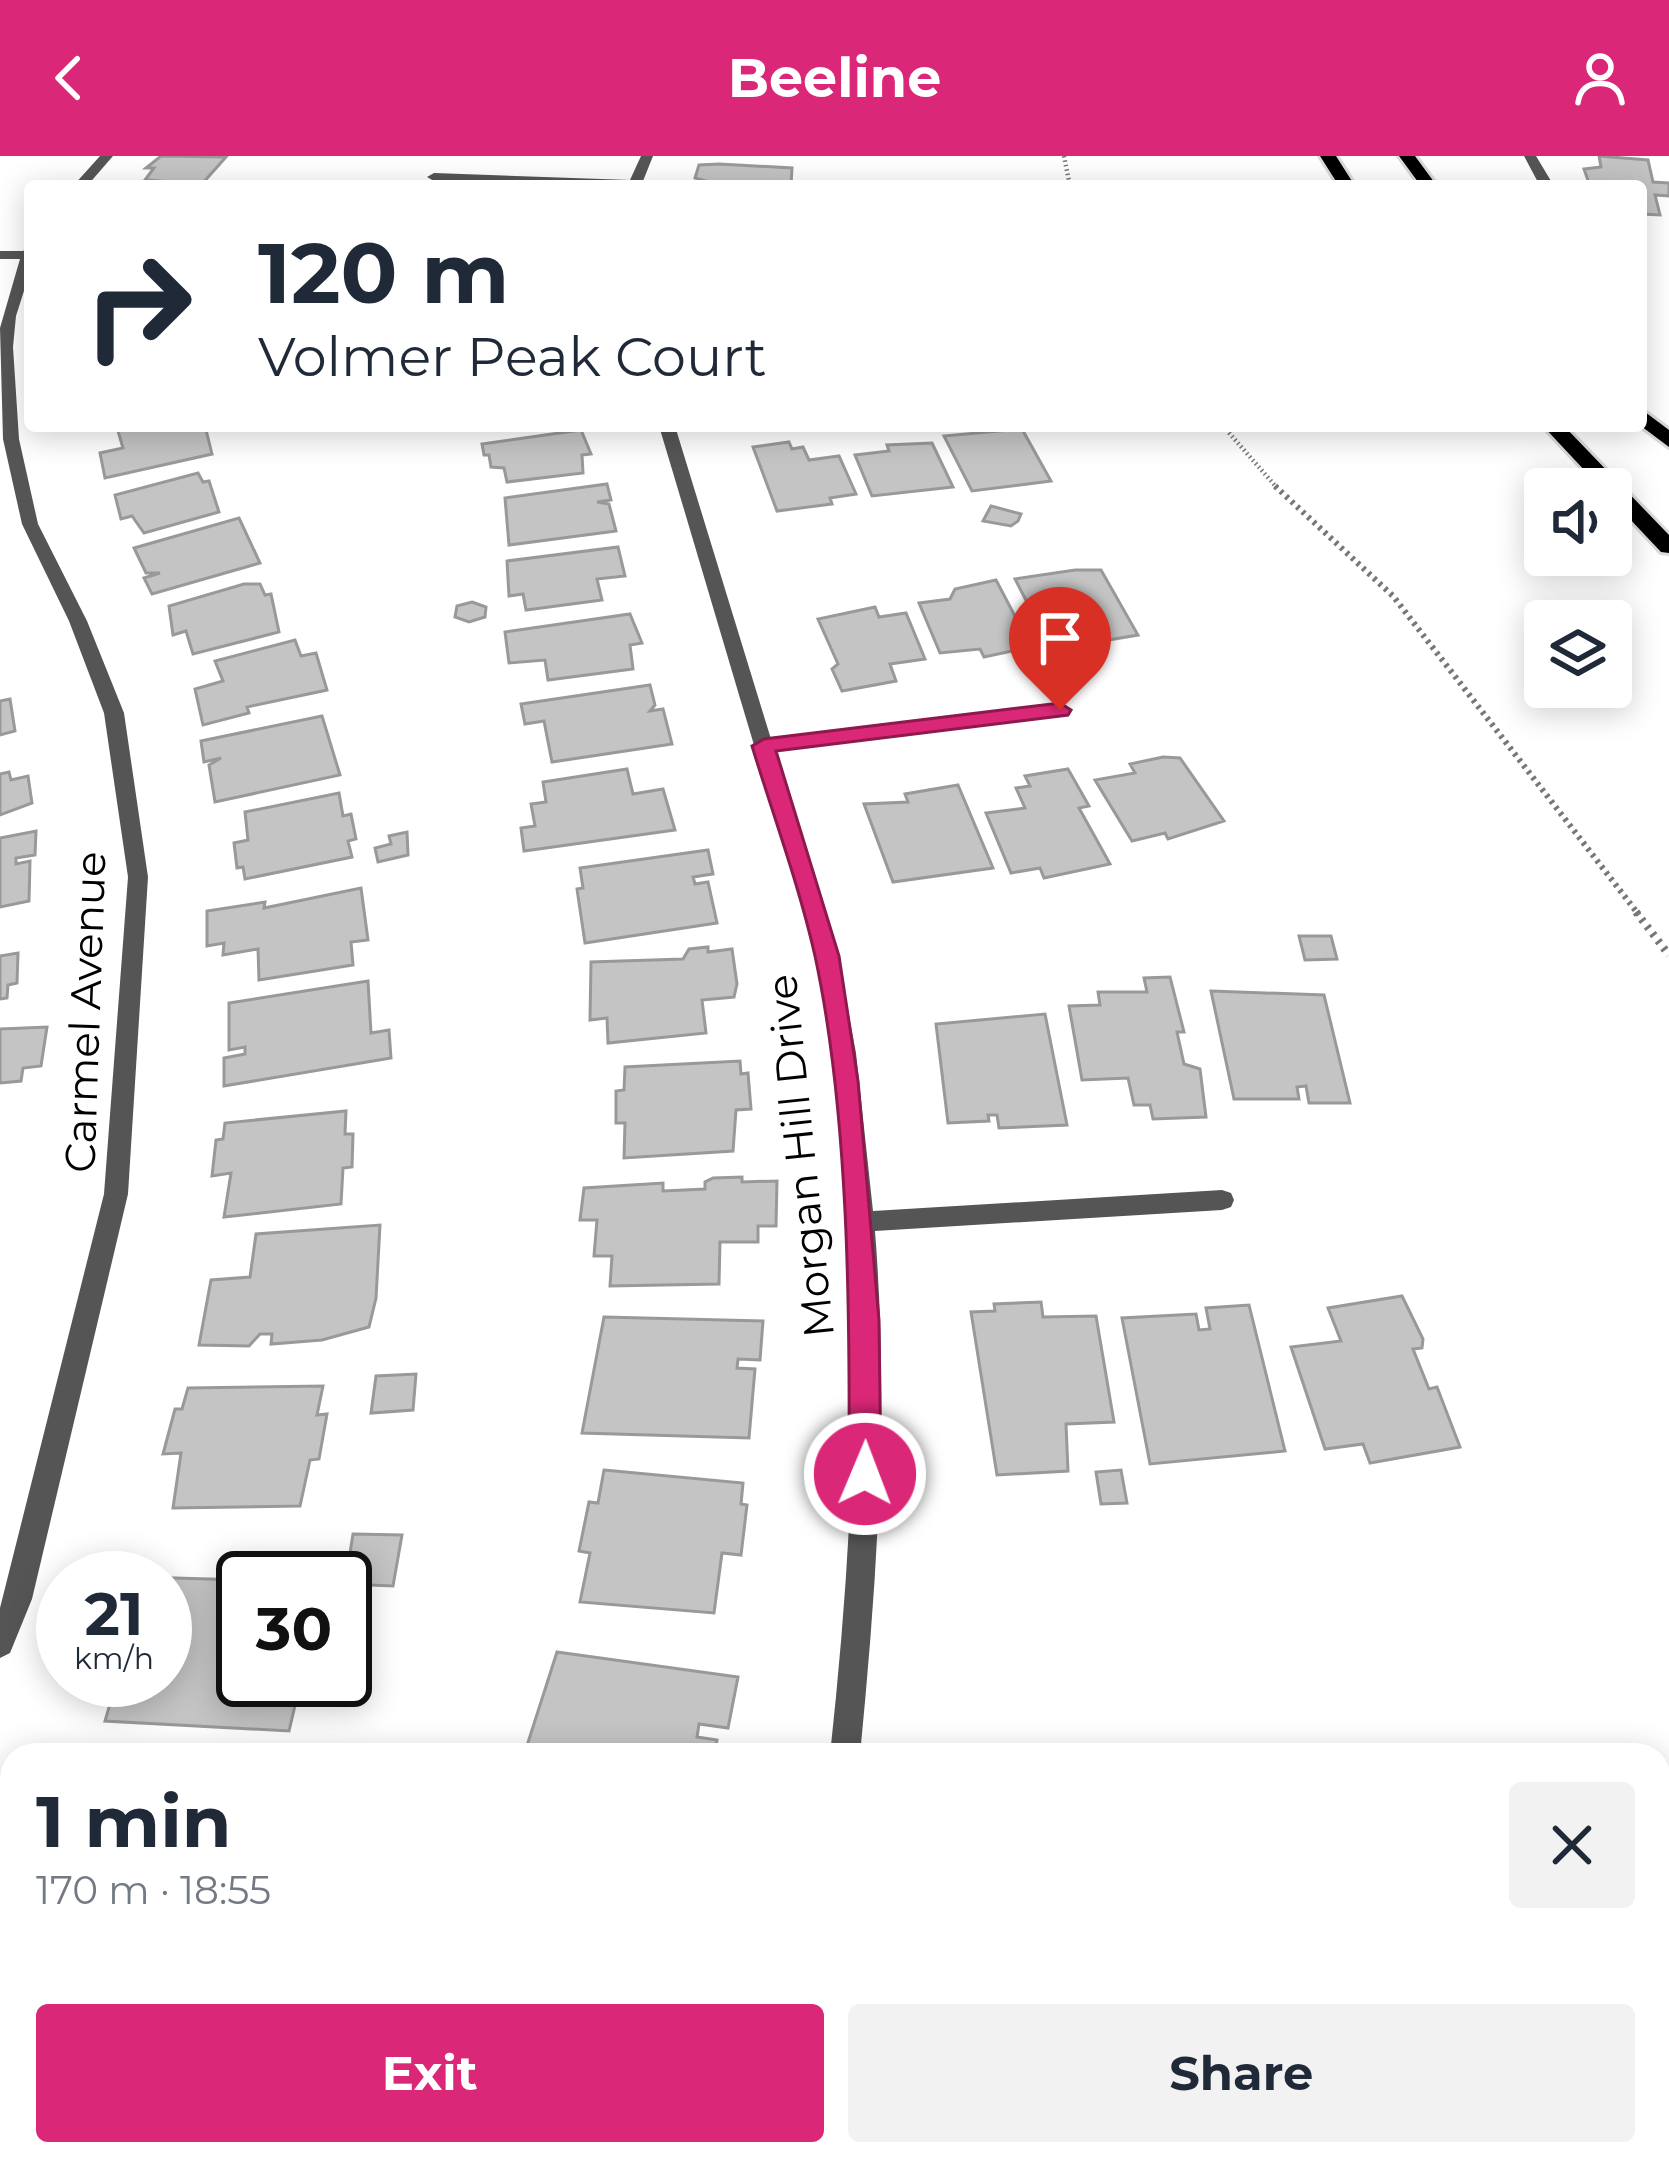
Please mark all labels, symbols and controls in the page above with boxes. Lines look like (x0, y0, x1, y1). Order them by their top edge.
icon: back (36, 45, 102, 111)
text: Beeline (728, 45, 941, 111)
icon: person (1567, 45, 1633, 111)
text: 120 m (258, 222, 509, 324)
icon: right (60, 228, 216, 384)
text: Volmer Peak Court (258, 324, 767, 390)
map controls (1524, 468, 1632, 708)
button: sound (1524, 468, 1632, 576)
pin (1009, 587, 1111, 710)
button: layers (1524, 600, 1632, 708)
icon: arrive (1027, 605, 1093, 671)
street label: Carmel Avenue (53, 850, 117, 1174)
street label: Morgan Hill Drive (755, 972, 845, 1340)
position arrow (802, 1411, 928, 1537)
speed limit sign: 30 (216, 1551, 372, 1707)
text: 21 (85, 1577, 143, 1650)
text: km/h (74, 1640, 154, 1677)
text: 1 min (36, 1777, 232, 1865)
button: close (1509, 1782, 1635, 1908)
text: 170 m · 18:55 (36, 1866, 271, 1914)
button: Exit (36, 2004, 824, 2142)
button: Share (848, 2004, 1635, 2142)

